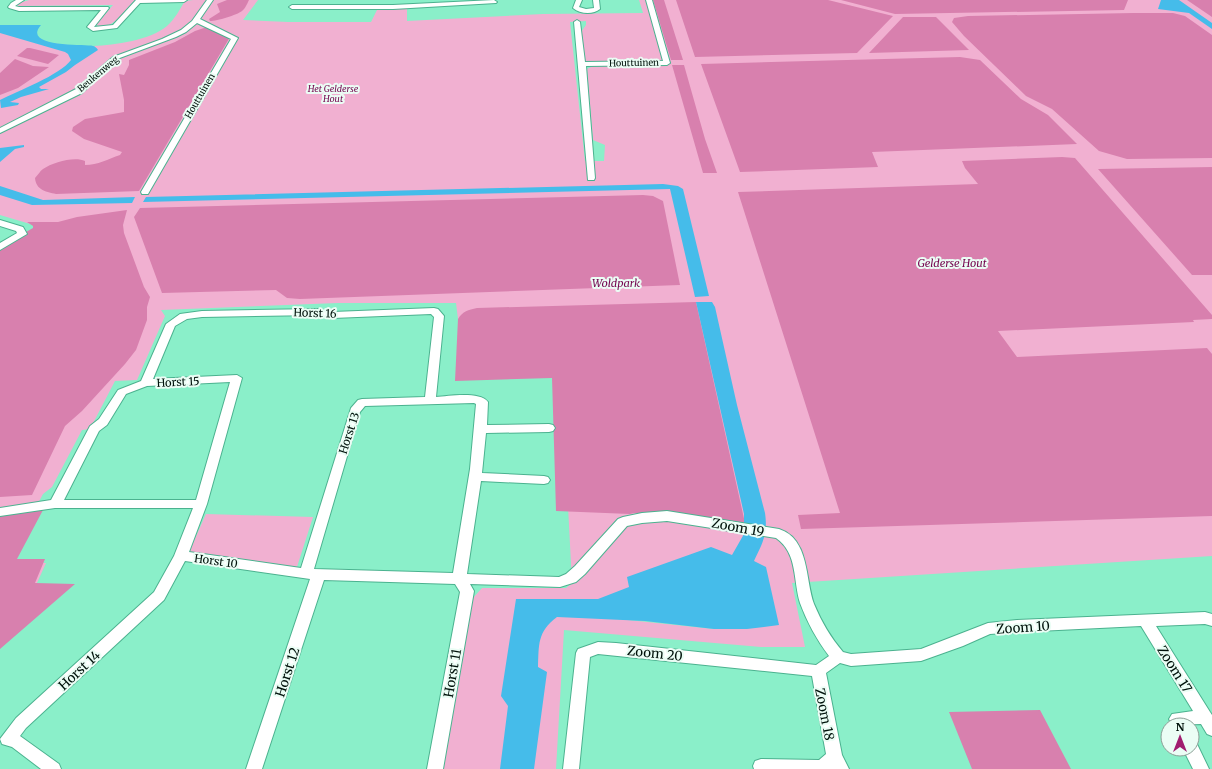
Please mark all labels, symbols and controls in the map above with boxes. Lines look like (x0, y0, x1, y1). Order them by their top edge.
street label: Beukenweg (75, 53, 121, 94)
street label: Houttuinen (609, 57, 659, 68)
street label: Houttuinen (182, 71, 217, 120)
park label: Het Gelderse Hout (307, 83, 359, 104)
park label: Gelderse Hout (917, 256, 987, 270)
park label: Woldpark (592, 276, 640, 290)
street label: Horst 16 (293, 305, 337, 321)
street label: Horst 15 (156, 374, 200, 390)
street label: Horst 13 (336, 410, 362, 456)
street label: Zoom 19 (710, 515, 766, 540)
street label: Horst 10 (193, 551, 239, 571)
street label: Zoom 10 (996, 617, 1050, 638)
street label: Zoom 20 (626, 642, 684, 665)
street label: Zoom 17 (1153, 643, 1196, 697)
street label: Horst 12 (271, 645, 304, 699)
street label: Horst 14 (55, 647, 104, 694)
street label: Horst 11 (440, 647, 465, 699)
street label: Zoom 18 (811, 686, 838, 742)
north arrow (1160, 717, 1200, 757)
text: N (1176, 720, 1185, 734)

